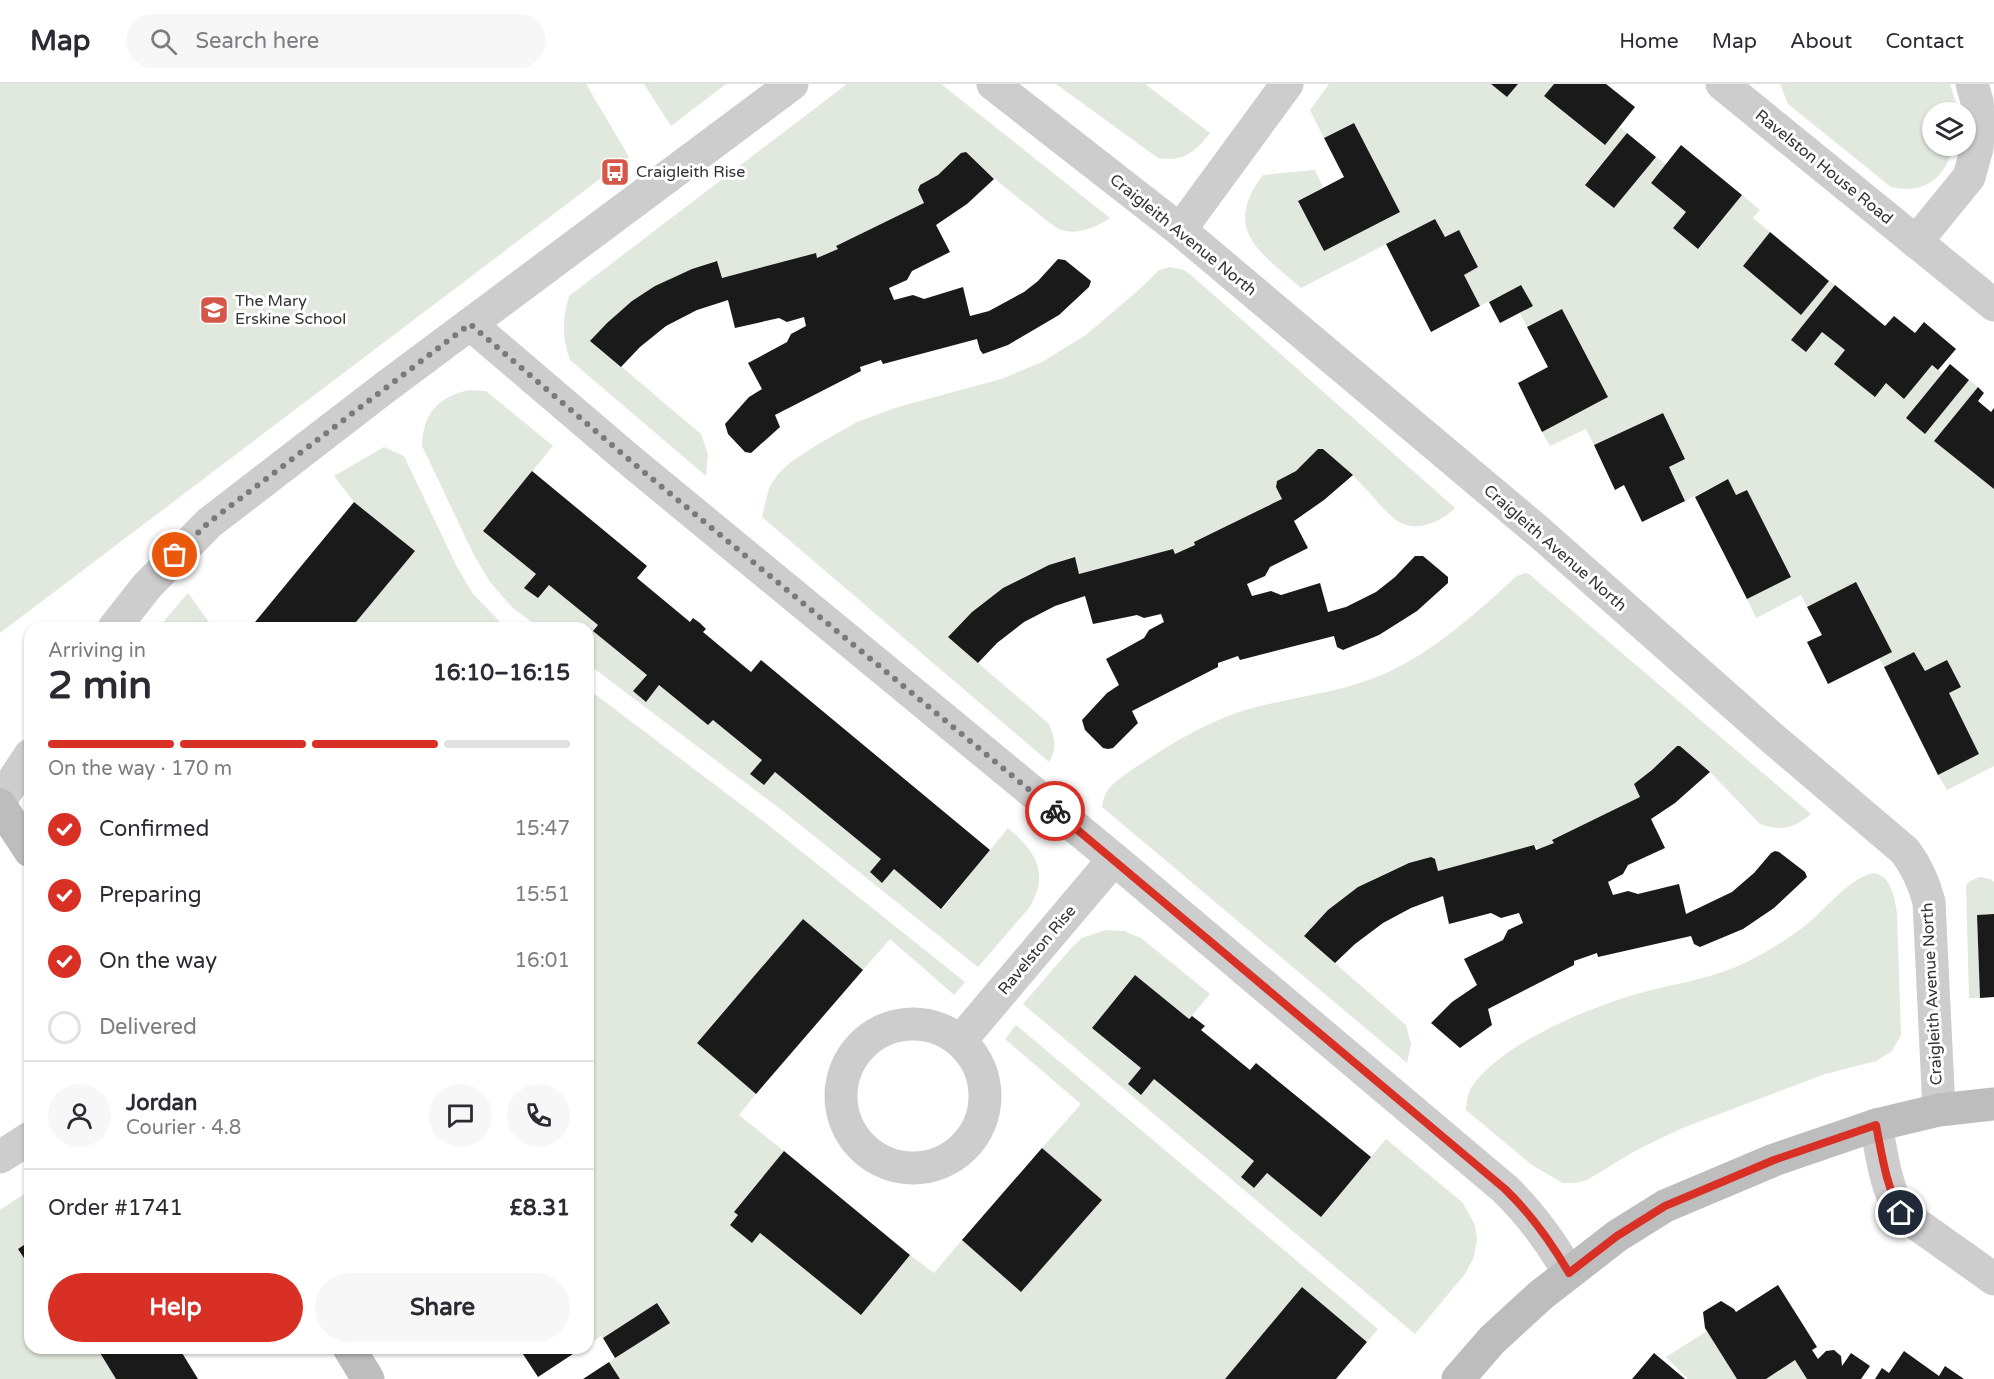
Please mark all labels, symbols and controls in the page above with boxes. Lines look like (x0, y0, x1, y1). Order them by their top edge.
search box (126, 14, 546, 68)
text: Map (30, 24, 90, 58)
icon: search (147, 25, 180, 58)
text: Search here (195, 28, 319, 54)
text: Home (1619, 29, 1679, 54)
text: Map (1712, 29, 1757, 54)
text: About (1790, 29, 1852, 54)
text: Contact (1885, 29, 1964, 54)
map controls (1922, 102, 1976, 156)
button: layers (1922, 102, 1976, 156)
street label: Ravelston House Road (1751, 105, 1897, 229)
bus stop icon: Craigleith Rise (599, 156, 631, 188)
place label: Craigleith Rise (636, 162, 745, 182)
street label: Craigleith Avenue North (1106, 170, 1260, 300)
place label: The Mary Erskine School (235, 291, 346, 329)
school or university icon: The Mary Erskine School (198, 294, 230, 326)
street label: Craigleith Avenue North (1479, 480, 1631, 616)
pin (149, 529, 200, 580)
icon: bag (158, 538, 191, 571)
text: Arriving in (48, 639, 146, 663)
text: 16:10–16:15 (433, 660, 570, 686)
text: 2 min (48, 662, 152, 709)
text: On the way · 170 m (48, 757, 232, 781)
courier (1025, 781, 1085, 841)
icon: bike (1039, 795, 1072, 828)
icon: check (48, 813, 81, 846)
text: Confirmed (99, 816, 209, 842)
text: 15:47 (515, 817, 570, 841)
icon: check (48, 879, 81, 912)
text: Preparing (99, 882, 202, 908)
text: 15:51 (515, 883, 570, 907)
street label: Ravelston Rise (994, 901, 1080, 999)
street label: Craigleith Avenue North (1917, 902, 1947, 1086)
icon: check (48, 945, 81, 978)
text: On the way (99, 948, 217, 974)
text: 16:01 (515, 949, 570, 973)
text: Delivered (99, 1014, 197, 1040)
button: person (48, 1084, 111, 1147)
button: chat (429, 1084, 492, 1147)
button: phone (507, 1084, 570, 1147)
text: Jordan (126, 1090, 197, 1116)
text: Courier · 4.8 (126, 1116, 241, 1140)
pin (1875, 1187, 1926, 1238)
text: Order #1741 (48, 1195, 183, 1221)
text: £8.31 (510, 1195, 570, 1221)
icon: home (1884, 1196, 1917, 1229)
button: Help (48, 1273, 303, 1342)
button: Share (315, 1273, 570, 1342)

